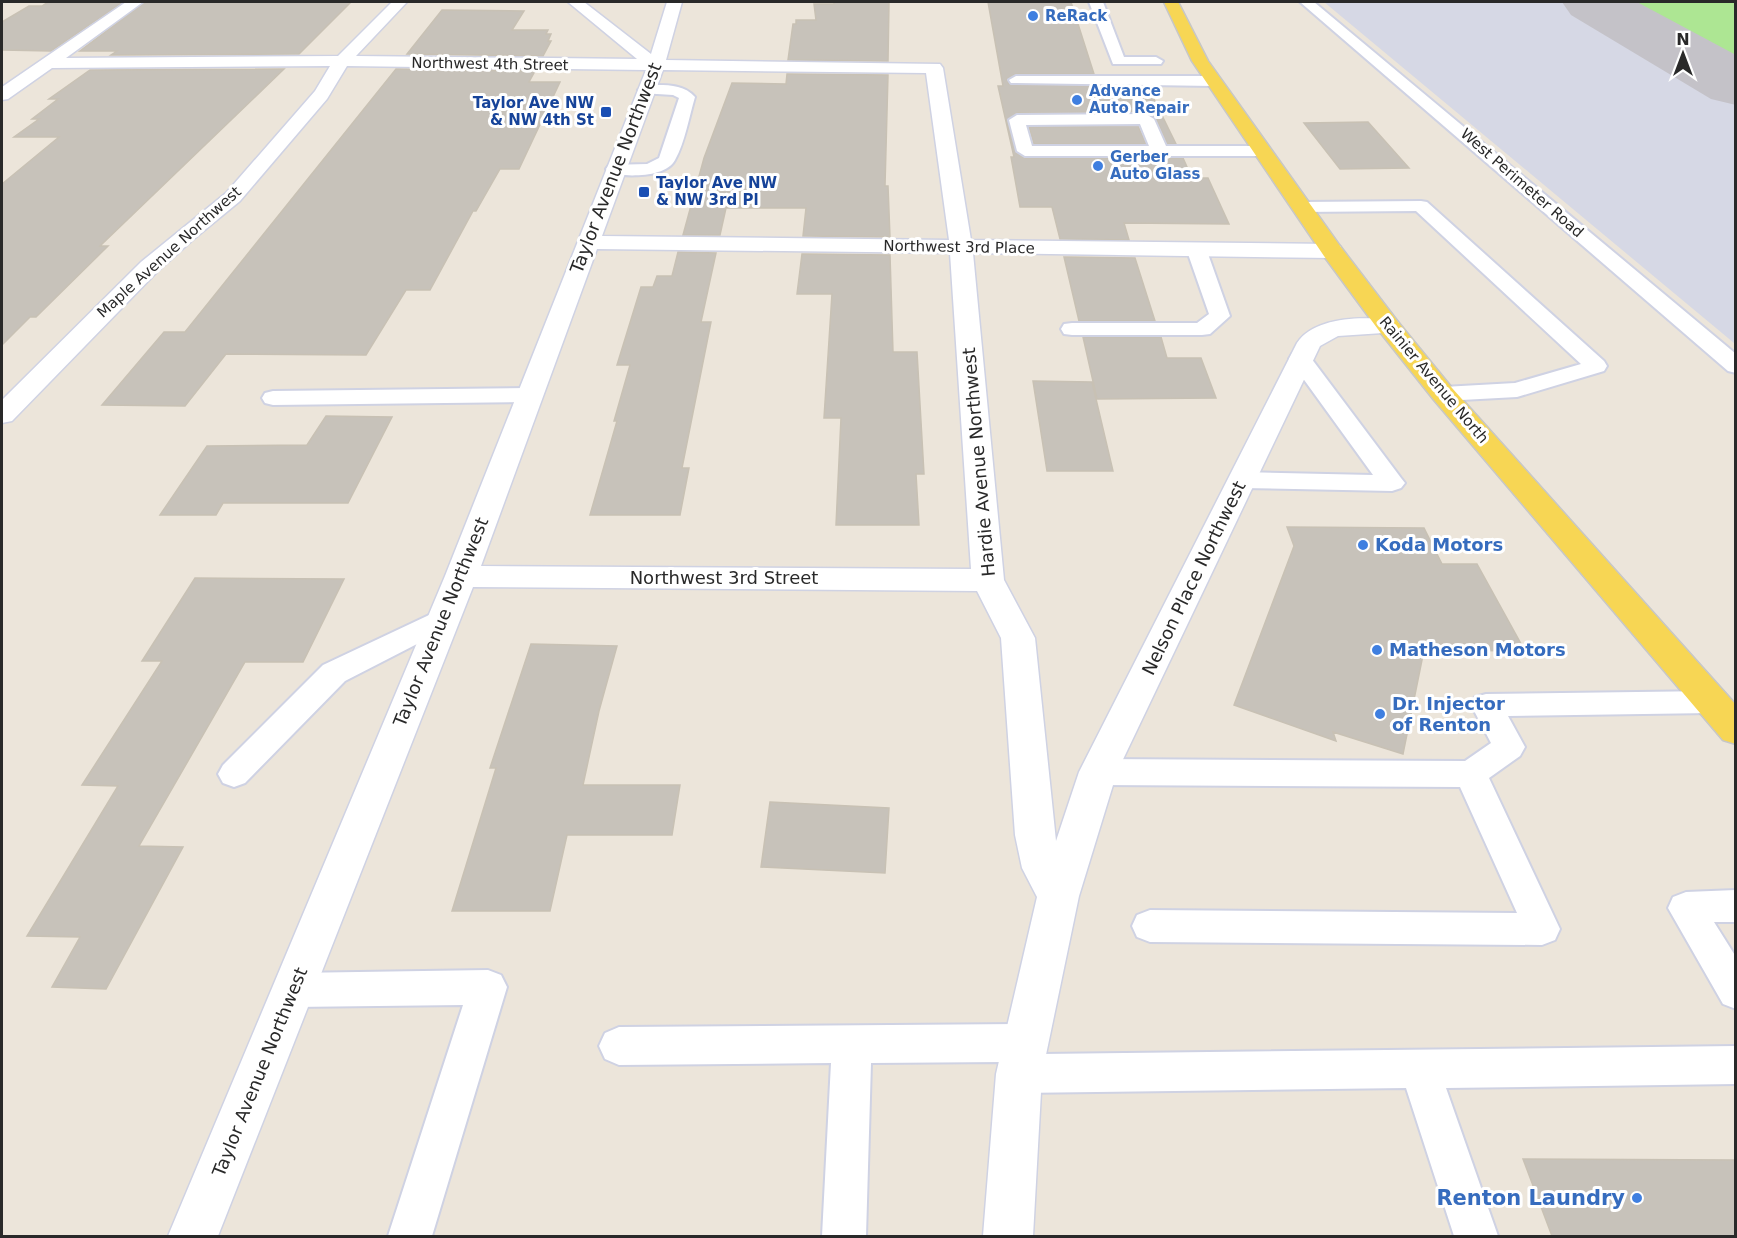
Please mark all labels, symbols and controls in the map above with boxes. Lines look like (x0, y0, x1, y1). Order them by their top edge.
place label: ReRack (1045, 7, 1108, 25)
marker: ReRack (1026, 9, 1040, 23)
north arrow (1653, 24, 1713, 84)
text: N (1676, 30, 1690, 49)
street label: Northwest 4th Street (411, 54, 569, 74)
street label: Taylor Avenue Northwest (565, 59, 665, 277)
place label: Advance Auto Repair (1089, 82, 1190, 117)
marker: Advance Auto Repair (1070, 93, 1084, 107)
place label: Taylor Ave NW & NW 4th St (473, 94, 594, 129)
marker: Taylor Ave NW & NW 4th St (599, 105, 613, 119)
street label: West Perimeter Road (1457, 125, 1587, 241)
place label: Gerber Auto Glass (1110, 148, 1200, 183)
marker: Gerber Auto Glass (1091, 159, 1105, 173)
place label: Taylor Ave NW & NW 3rd Pl (656, 174, 778, 209)
street label: Maple Avenue Northwest (93, 183, 245, 321)
marker: Taylor Ave NW & NW 3rd Pl (637, 185, 651, 199)
street label: Northwest 3rd Place (883, 237, 1035, 257)
street label: Rainier Avenue North (1376, 313, 1492, 447)
street label: Hardie Avenue Northwest (958, 347, 999, 578)
street label: Nelson Place Northwest (1137, 477, 1250, 678)
street label: Taylor Avenue Northwest (388, 514, 492, 731)
place label: Koda Motors (1375, 534, 1503, 555)
marker: Koda Motors (1356, 538, 1370, 552)
street label: Northwest 3rd Street (630, 567, 818, 588)
place label: Matheson Motors (1389, 639, 1566, 660)
marker: Matheson Motors (1370, 643, 1384, 657)
place label: Dr. Injector of Renton (1392, 693, 1505, 735)
marker: Dr. Injector of Renton (1373, 707, 1387, 721)
street label: Taylor Avenue Northwest (207, 964, 311, 1181)
place label: Renton Laundry (1436, 1186, 1625, 1210)
marker: Renton Laundry (1630, 1191, 1644, 1205)

